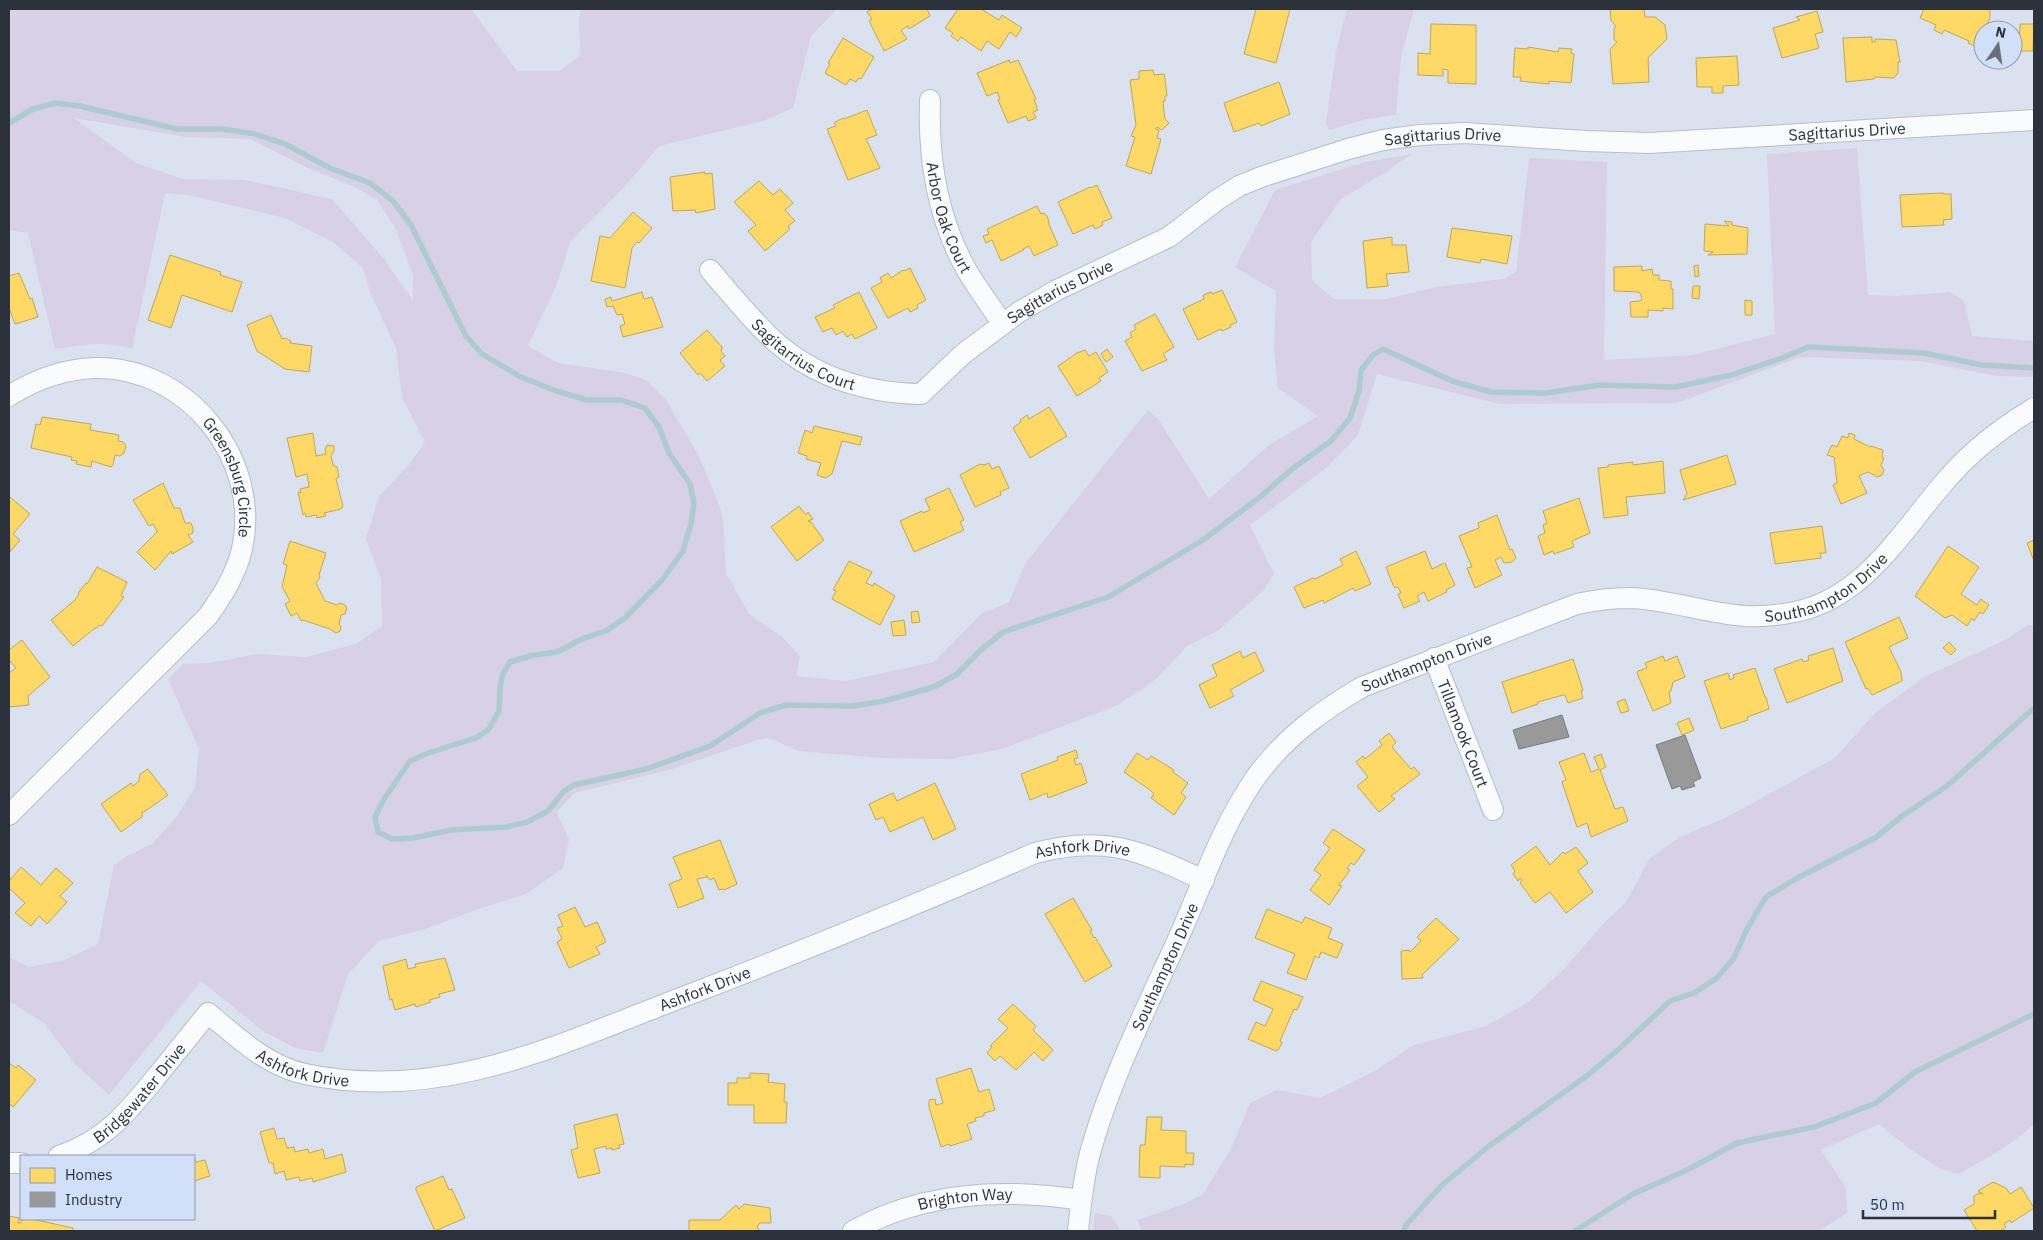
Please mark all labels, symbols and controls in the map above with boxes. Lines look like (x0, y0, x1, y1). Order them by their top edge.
north arrow (1973, 20, 2023, 70)
text: N (1994, 22, 2008, 42)
street label: Sagittarius Drive (1788, 118, 1907, 145)
street label: Sagittarius Drive (1383, 123, 1502, 150)
street label: Arbor Oak Court (922, 161, 976, 277)
street label: Sagittarius Drive (1003, 255, 1116, 328)
street label: Sagitarrius Court (747, 314, 858, 394)
street label: Greensburg Circle (199, 413, 255, 539)
street label: Southampton Drive (1764, 548, 1892, 626)
street label: Southampton Drive (1358, 628, 1495, 696)
street label: Tillamook Court (1433, 677, 1493, 790)
street label: Ashfork Drive (1033, 835, 1133, 863)
street label: Southampton Drive (1127, 900, 1202, 1034)
street label: Ashfork Drive (656, 962, 754, 1015)
street label: Bridgewater Drive (89, 1039, 190, 1147)
street label: Ashfork Drive (253, 1045, 350, 1091)
legend (20, 1155, 195, 1220)
text: Homes (65, 1165, 113, 1184)
street label: Brighton Way (915, 1184, 1013, 1214)
scale bar (1863, 1188, 1996, 1220)
text: Industry (65, 1190, 123, 1209)
text: 50 m (1870, 1195, 1905, 1214)

